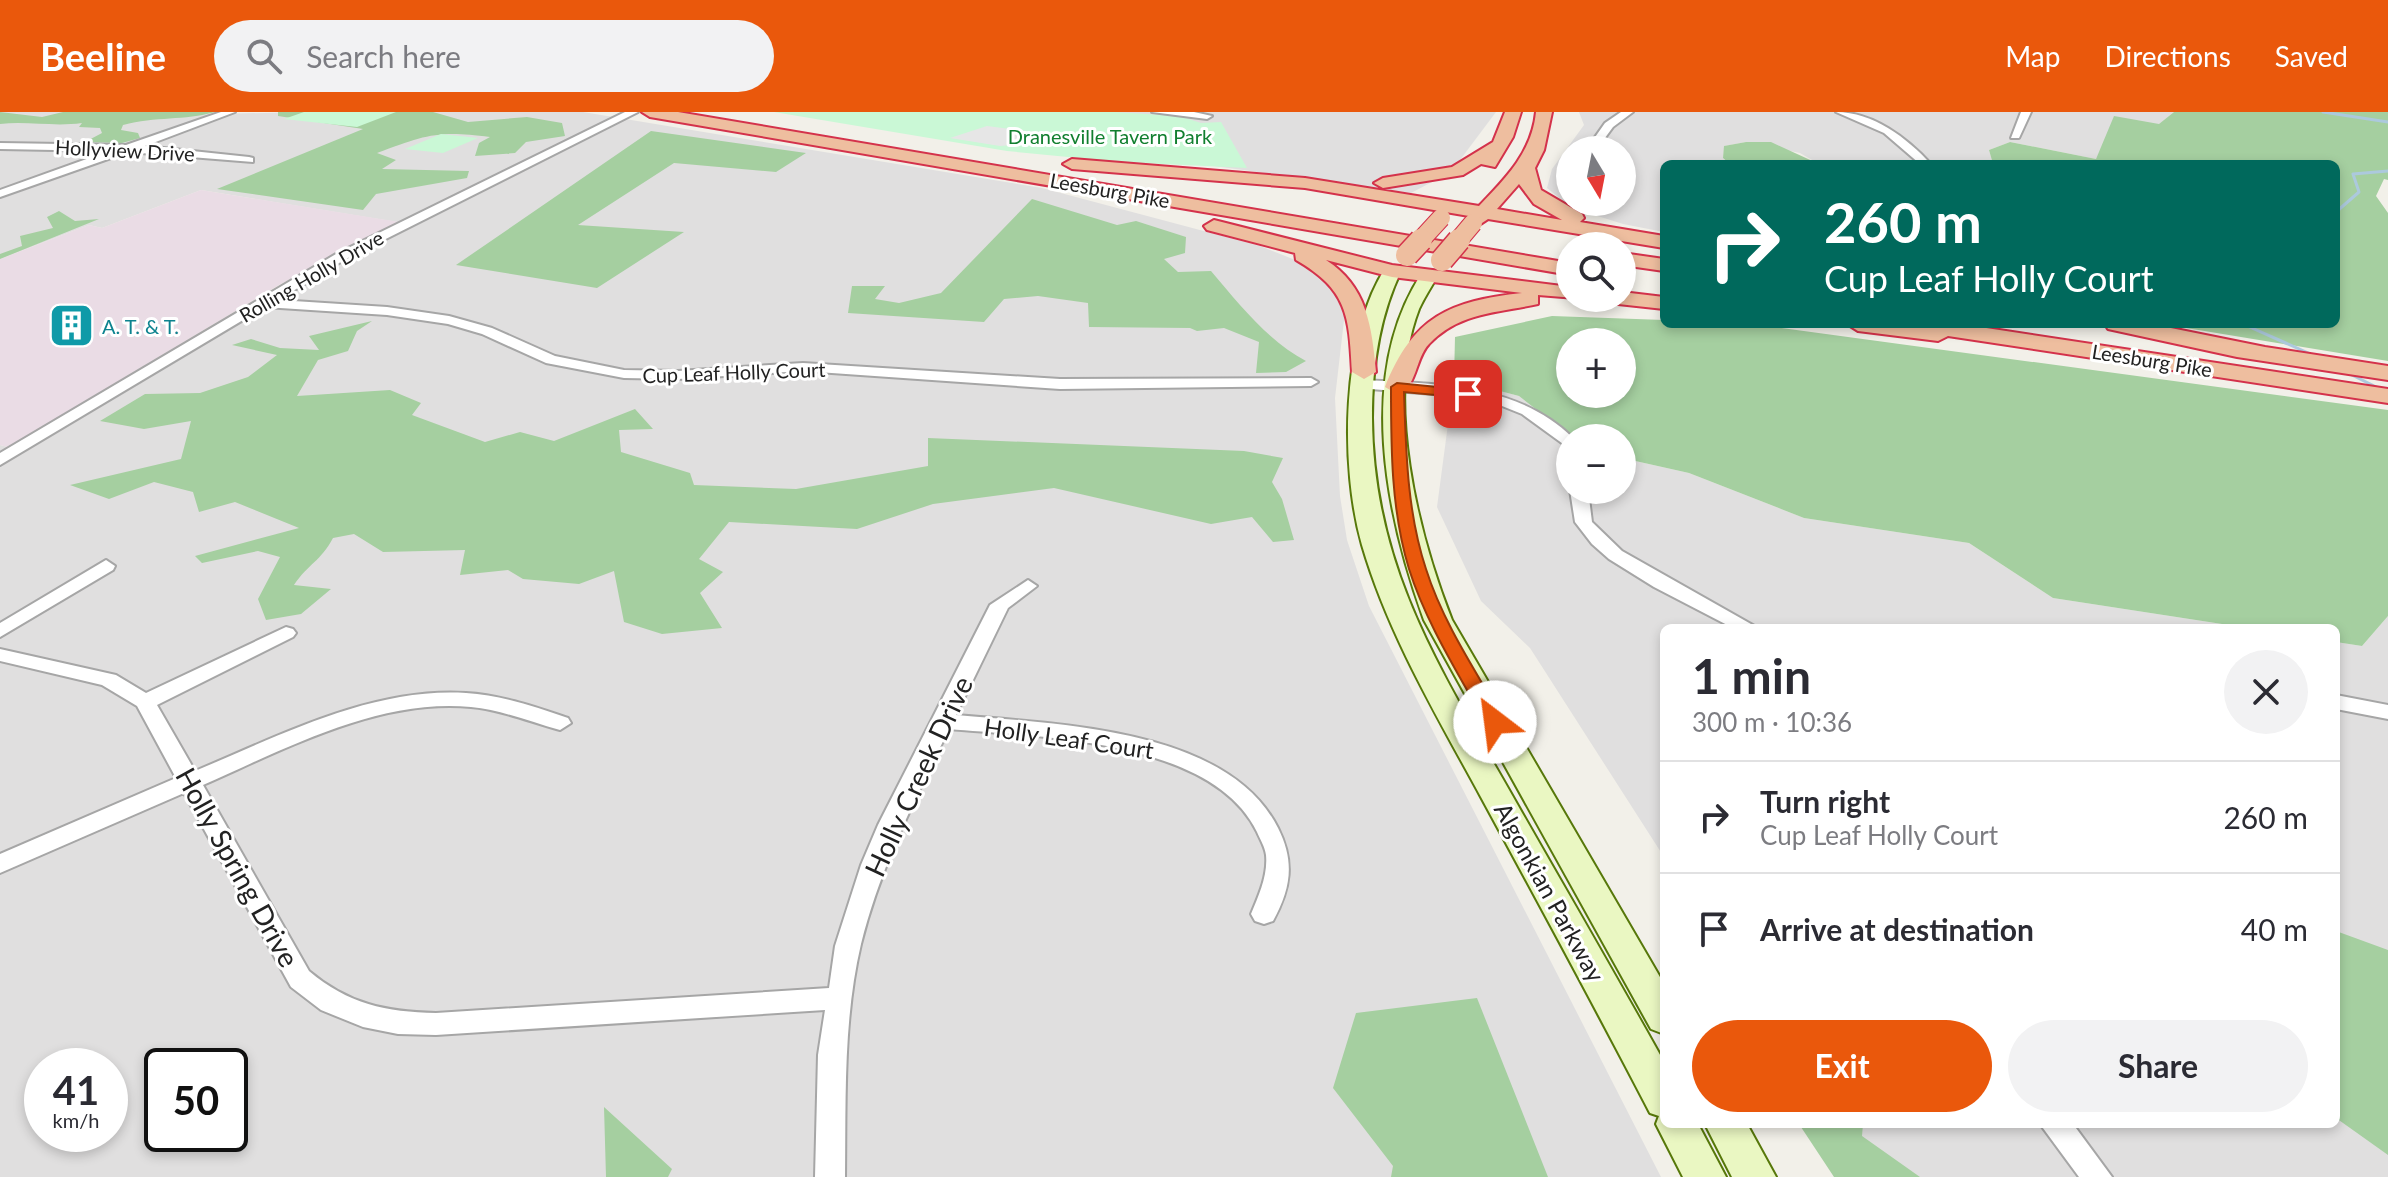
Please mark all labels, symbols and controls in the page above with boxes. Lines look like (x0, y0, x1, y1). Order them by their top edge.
search box (214, 20, 774, 92)
text: Beeline (40, 33, 166, 79)
icon: search (242, 34, 286, 78)
text: Search here (306, 38, 461, 74)
text: Map (2005, 39, 2060, 73)
text: Directions (2104, 39, 2231, 73)
text: Saved (2275, 39, 2348, 73)
park label: Dranesville Tavern Park (1008, 124, 1213, 148)
street label: Hollyview Drive (55, 134, 195, 166)
north arrow (1556, 136, 1636, 216)
map controls (1556, 136, 1636, 504)
street label: Leesburg Pike (1048, 168, 1172, 212)
text: 260 m (1824, 188, 1982, 255)
icon: right (1692, 192, 1796, 296)
street label: Rolling Holly Drive (235, 225, 387, 327)
button: search (1556, 232, 1636, 312)
text: Cup Leaf Holly Court (1824, 256, 2154, 300)
building icon: A. T. & T. (47, 302, 95, 350)
place label: A. T. & T. (102, 314, 179, 338)
button: + (1556, 328, 1636, 408)
street label: Leesburg Pike (2090, 339, 2214, 381)
street label: Cup Leaf Holly Court (642, 357, 826, 387)
pin (1434, 360, 1502, 428)
icon: arrive (1446, 372, 1490, 416)
button: − (1556, 424, 1636, 504)
text: 1 min (1692, 647, 1811, 704)
button: close (2224, 650, 2308, 734)
street label: Holly Creek Drive (857, 671, 979, 881)
position arrow (1453, 680, 1537, 764)
text: 300 m · 10:36 (1692, 706, 1852, 738)
street label: Holly Leaf Court (982, 712, 1156, 764)
street label: Holly Spring Drive (169, 761, 307, 973)
text: Turn right (1760, 783, 1890, 819)
icon: right (1692, 795, 1736, 839)
street label: Algonkian Parkway (1489, 797, 1612, 987)
text: 260 m (2223, 799, 2308, 835)
text: Cup Leaf Holly Court (1760, 819, 1998, 851)
icon: arrive (1692, 907, 1736, 951)
text: Arrive at destination (1760, 911, 2034, 947)
text: 40 m (2241, 911, 2308, 947)
button: Exit (1692, 1020, 1992, 1112)
button: Share (2008, 1020, 2308, 1112)
speed limit sign: 50 (144, 1048, 248, 1152)
text: 41 (53, 1066, 99, 1114)
text: km/h (53, 1108, 99, 1132)

